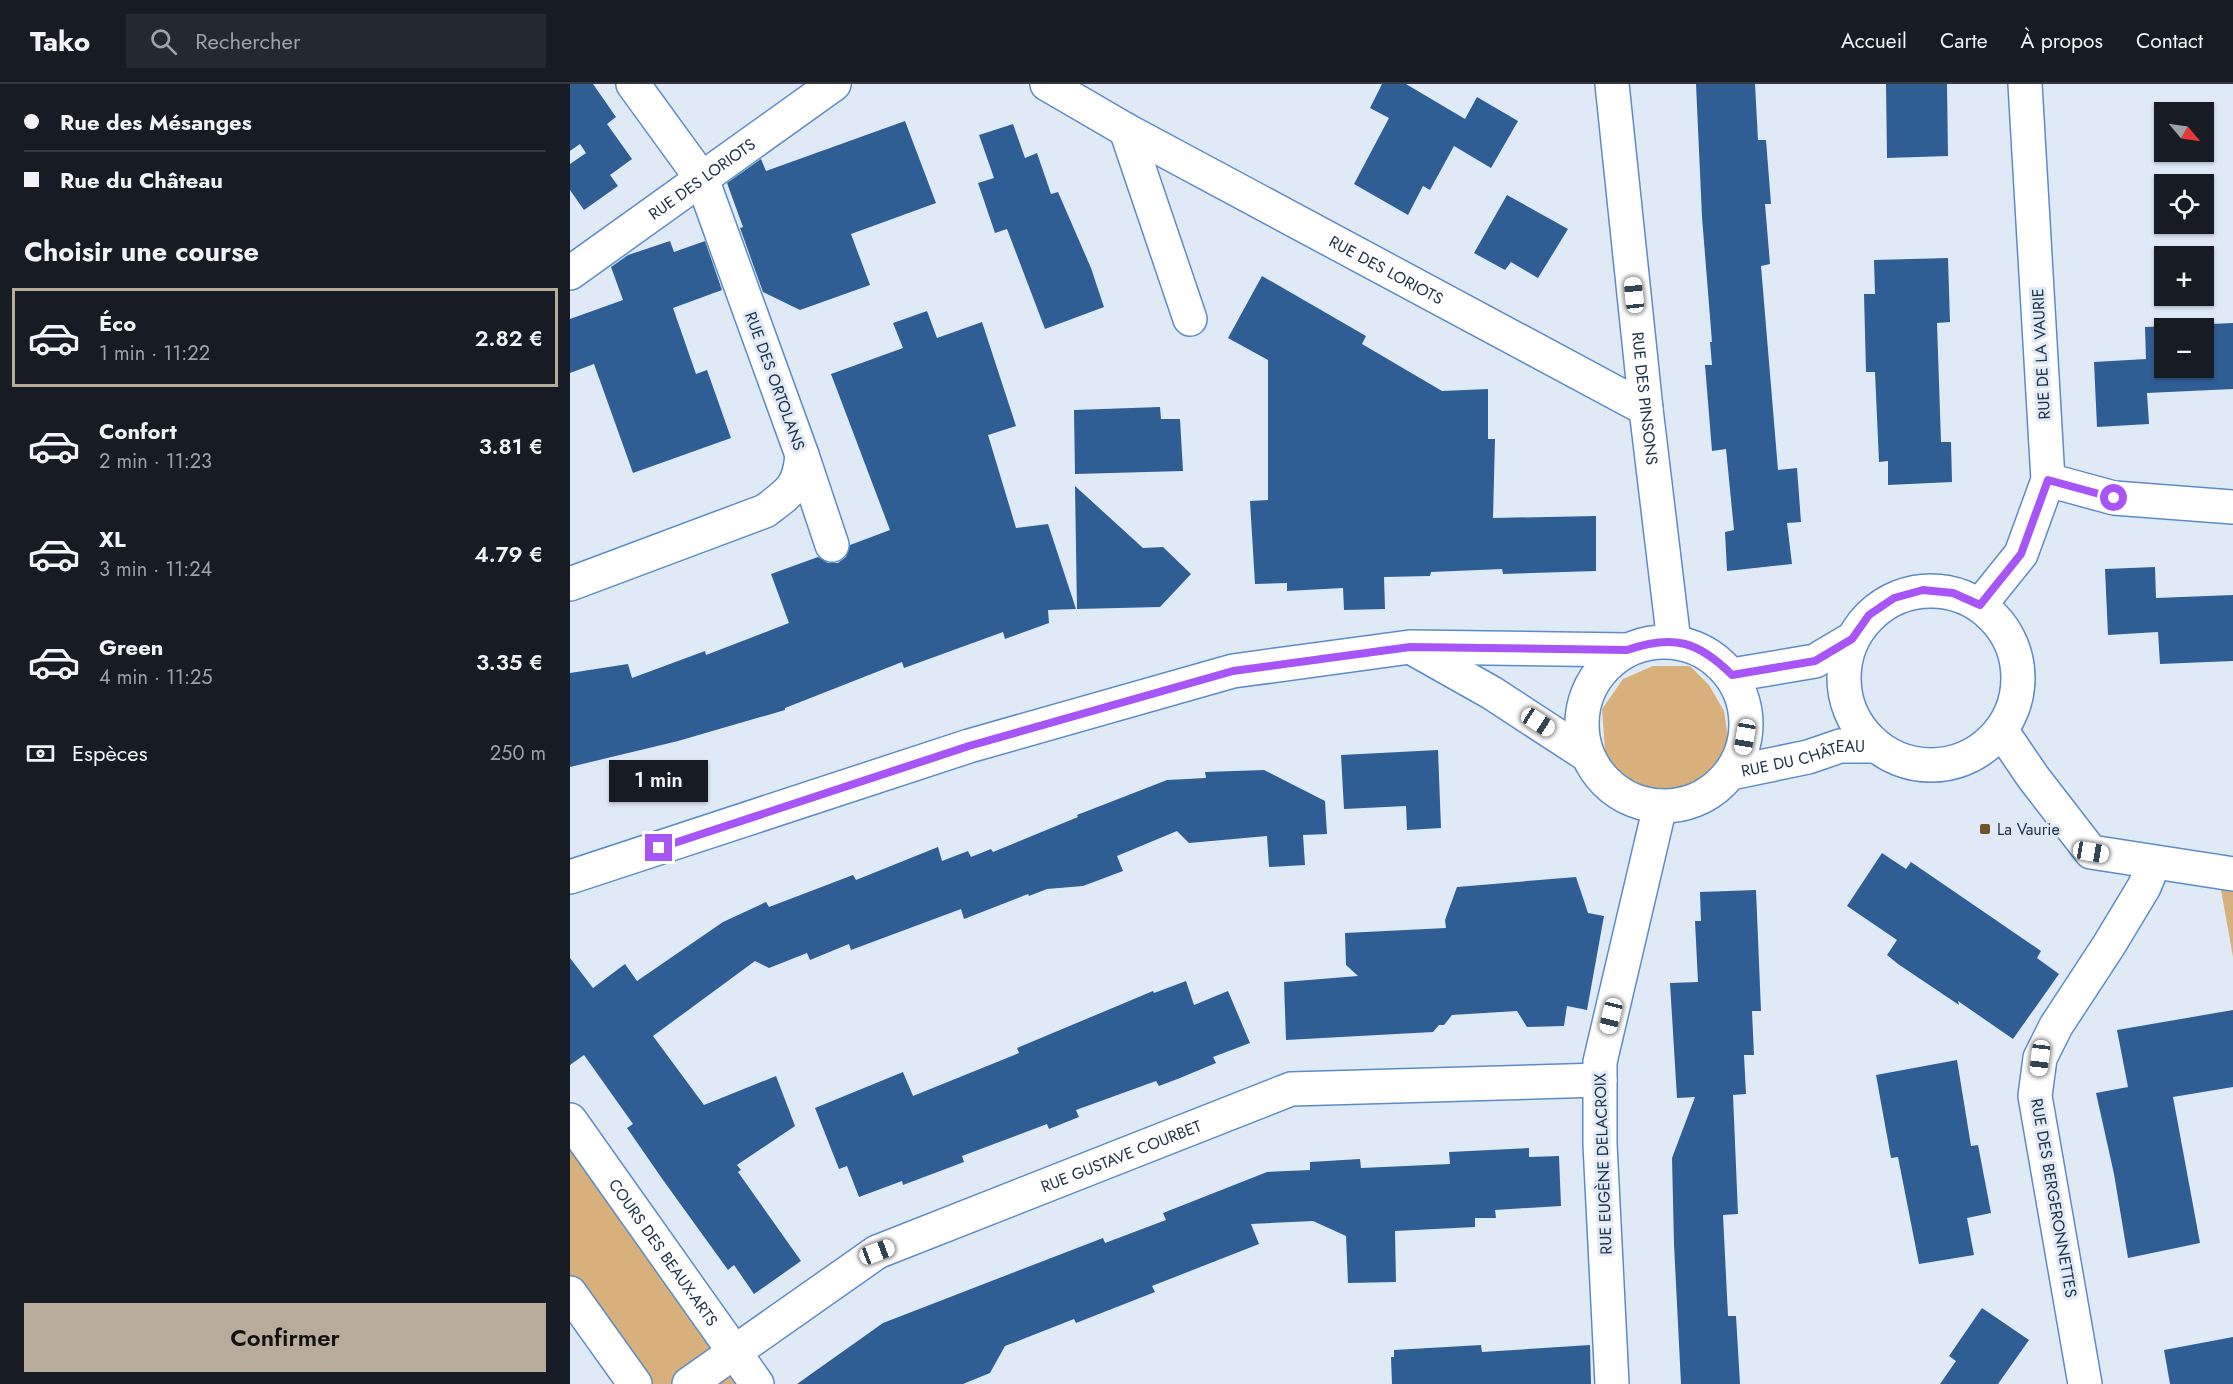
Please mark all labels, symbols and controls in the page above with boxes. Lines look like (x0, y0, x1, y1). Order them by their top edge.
search box (126, 14, 546, 68)
text: Tako (30, 21, 90, 62)
icon: search (147, 25, 180, 58)
text: Rechercher (195, 25, 300, 57)
text: Accueil (1841, 26, 1907, 56)
text: Carte (1940, 26, 1988, 56)
text: À propos (2021, 26, 2103, 56)
text: Contact (2136, 26, 2203, 56)
north arrow (2154, 102, 2214, 162)
map controls (2154, 102, 2214, 378)
text: Rue des Mésanges (60, 106, 252, 138)
street label: RUE DES LORIOTS (644, 132, 760, 225)
text: Rue du Château (60, 164, 223, 196)
button: locate (2154, 174, 2214, 234)
street label: RUE DES LORIOTS (1325, 230, 1448, 310)
text: Choisir une course (24, 232, 259, 271)
button: + (2154, 246, 2214, 306)
car (1623, 276, 1645, 314)
street label: RUE DE LA VAURIE (2026, 288, 2056, 420)
text: Éco (99, 307, 136, 339)
street label: RUE DES ORTOLANS (739, 308, 811, 454)
icon: car (27, 311, 81, 365)
button: − (2154, 318, 2214, 378)
text: 2.82 € (475, 322, 543, 354)
street label: RUE DES PINSONS (1626, 331, 1664, 466)
text: 1 min · 11:22 (99, 339, 210, 368)
text: Confort (99, 415, 177, 447)
icon: car (27, 419, 81, 473)
text: 3.81 € (479, 430, 543, 462)
text: 2 min · 11:23 (99, 447, 212, 476)
route start (2100, 484, 2127, 511)
text: XL (99, 523, 126, 555)
icon: car (27, 527, 81, 581)
text: 4.79 € (474, 538, 543, 570)
text: 3 min · 11:24 (99, 555, 212, 584)
text: Green (99, 631, 163, 663)
icon: car (27, 635, 81, 689)
text: 3.35 € (476, 646, 543, 678)
text: 4 min · 11:25 (99, 663, 213, 692)
car (1518, 705, 1558, 739)
car (1733, 718, 1757, 756)
street label: RUE DU CHÂTEAU (1739, 735, 1865, 782)
icon: cash (24, 737, 57, 770)
text: Espèces (72, 737, 148, 769)
text: 250 m (490, 739, 546, 768)
callout: 1 min (610, 761, 708, 803)
text: 1 min (634, 766, 683, 795)
place label: La Vaurie (1997, 818, 2060, 841)
marker: La Vaurie (1978, 822, 1992, 836)
route end (645, 834, 672, 861)
car (2072, 840, 2110, 864)
car (1598, 996, 1624, 1036)
car (2029, 1039, 2051, 1077)
street label: RUE EUGÈNE DELACROIX (1588, 1073, 1618, 1255)
street label: RUE DES BERGERONNETTES (2025, 1097, 2083, 1300)
street label: RUE GUSTAVE COURBET (1037, 1114, 1205, 1198)
street label: COURS DES BEAUX-ARTS (603, 1174, 724, 1331)
car (857, 1237, 897, 1267)
button: Confirmer (24, 1303, 546, 1372)

